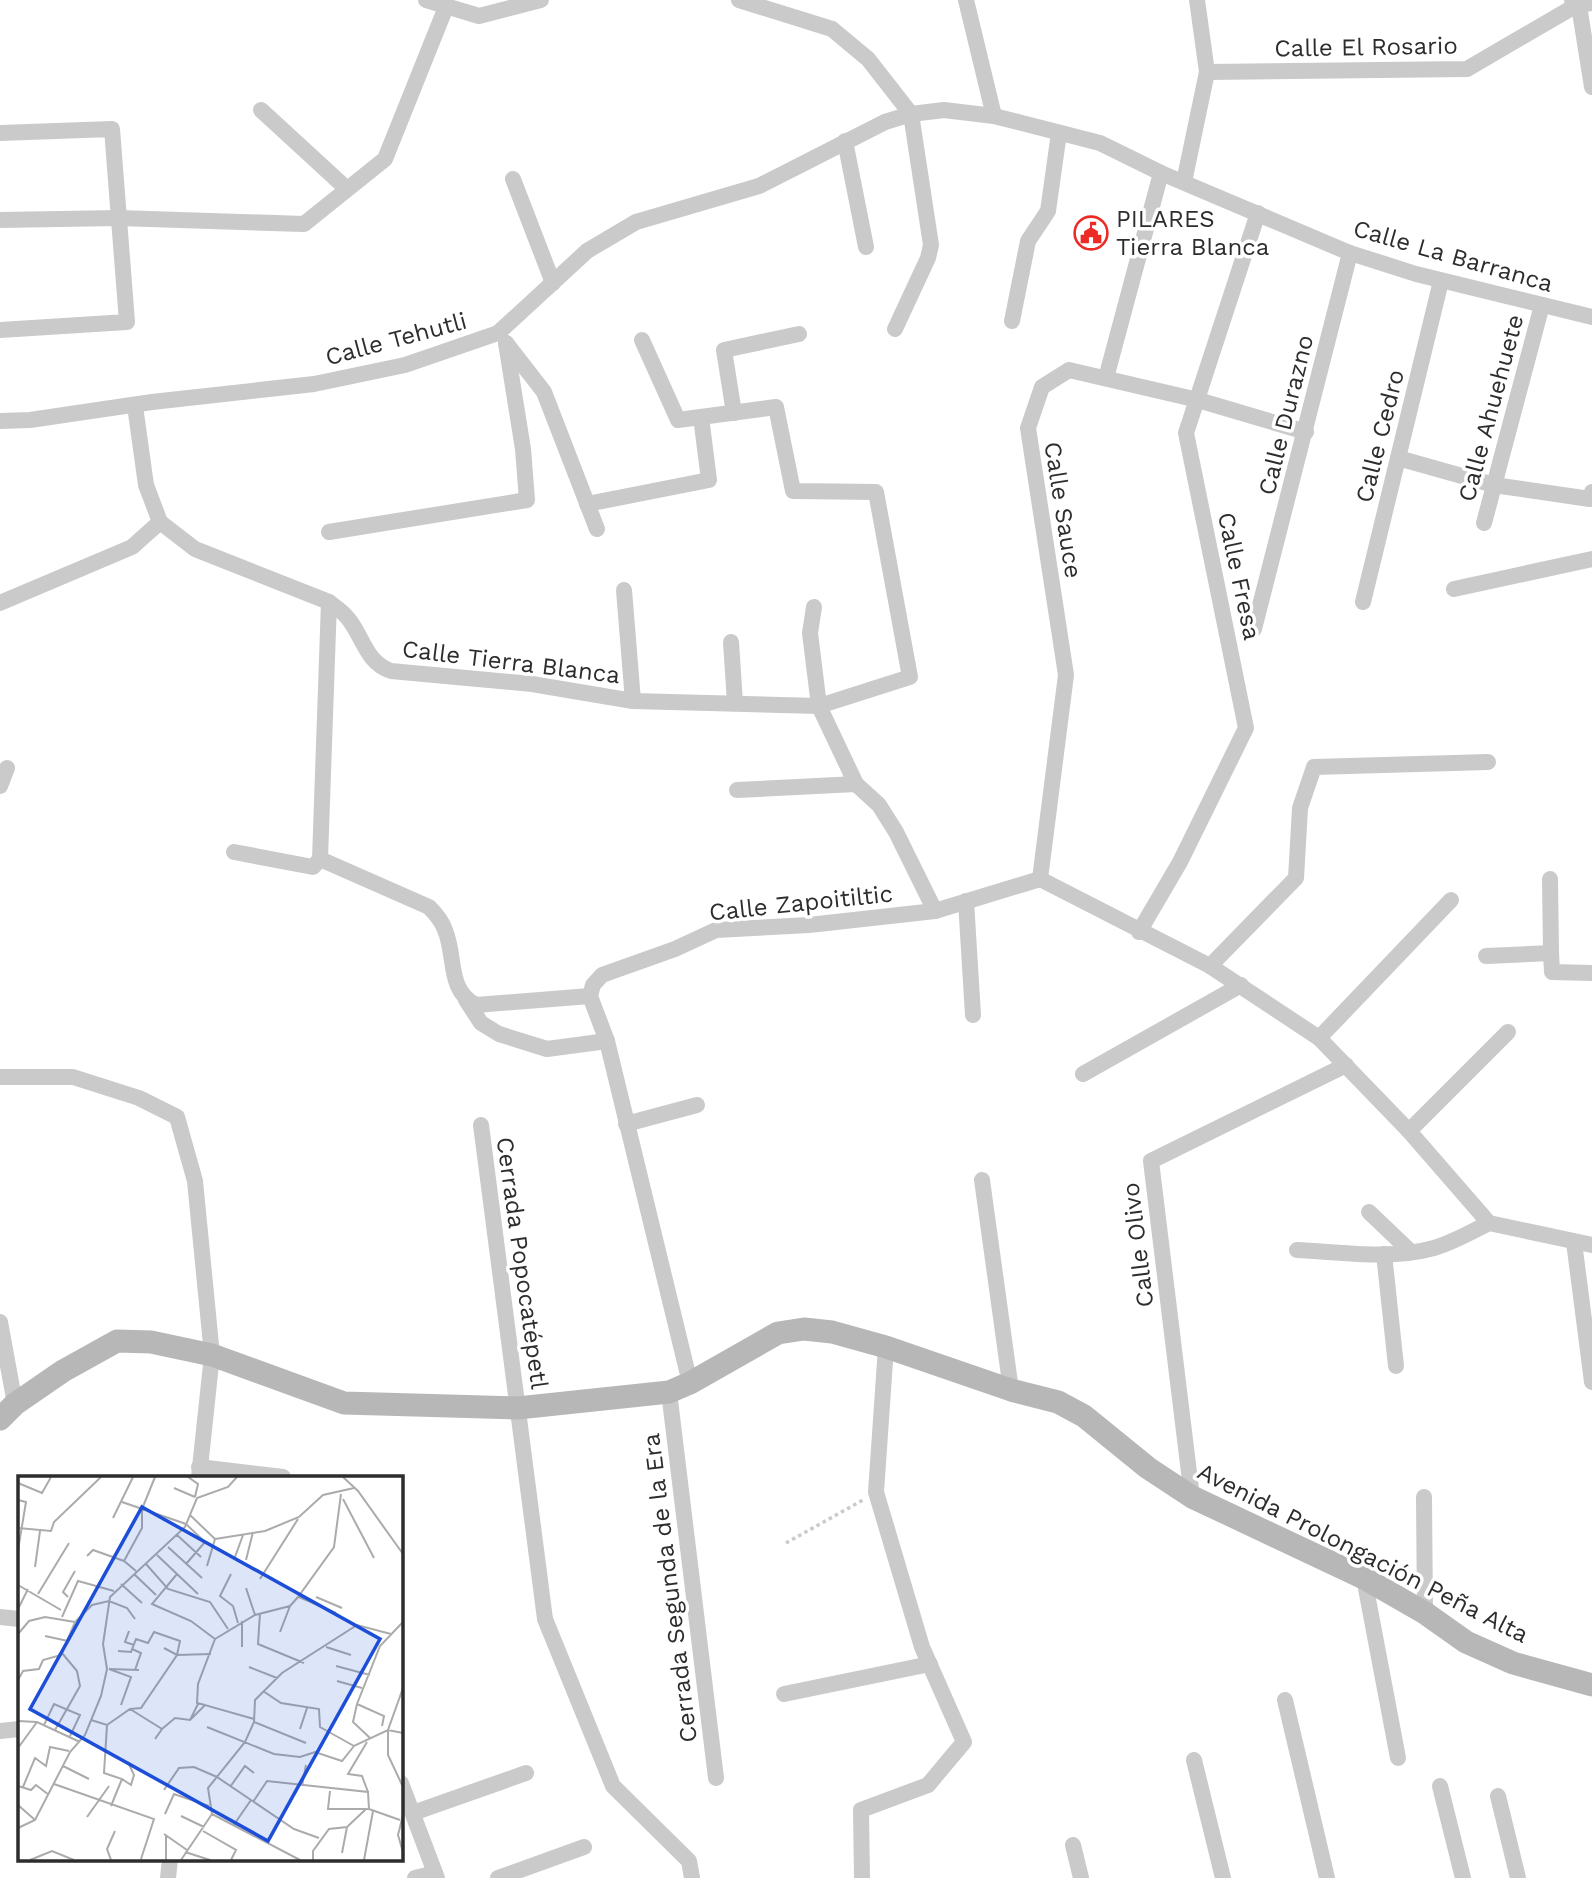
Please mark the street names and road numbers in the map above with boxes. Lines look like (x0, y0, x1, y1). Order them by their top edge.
street label: Calle El Rosario (1274, 31, 1458, 63)
street label: Calle La Barranca (1350, 214, 1556, 298)
street label: Calle Tehutli (322, 307, 470, 371)
street label: Calle Ahuehuete (1453, 312, 1529, 504)
street label: Calle Durazno (1253, 332, 1319, 498)
street label: Calle Cedro (1350, 367, 1410, 505)
street label: Calle Sauce (1038, 440, 1088, 580)
street label: Calle Fresa (1212, 510, 1266, 642)
street label: Calle Tierra Blanca (400, 635, 622, 689)
street label: Calle Zapoitiltic (708, 879, 894, 927)
street label: Cerrada Popocatépetl (490, 1135, 554, 1391)
street label: Calle Olivo (1116, 1181, 1160, 1309)
street label: Cerrada Segunda de la Era (637, 1432, 703, 1744)
street label: Avenida Prolongación Peña Alta (1193, 1457, 1533, 1649)

